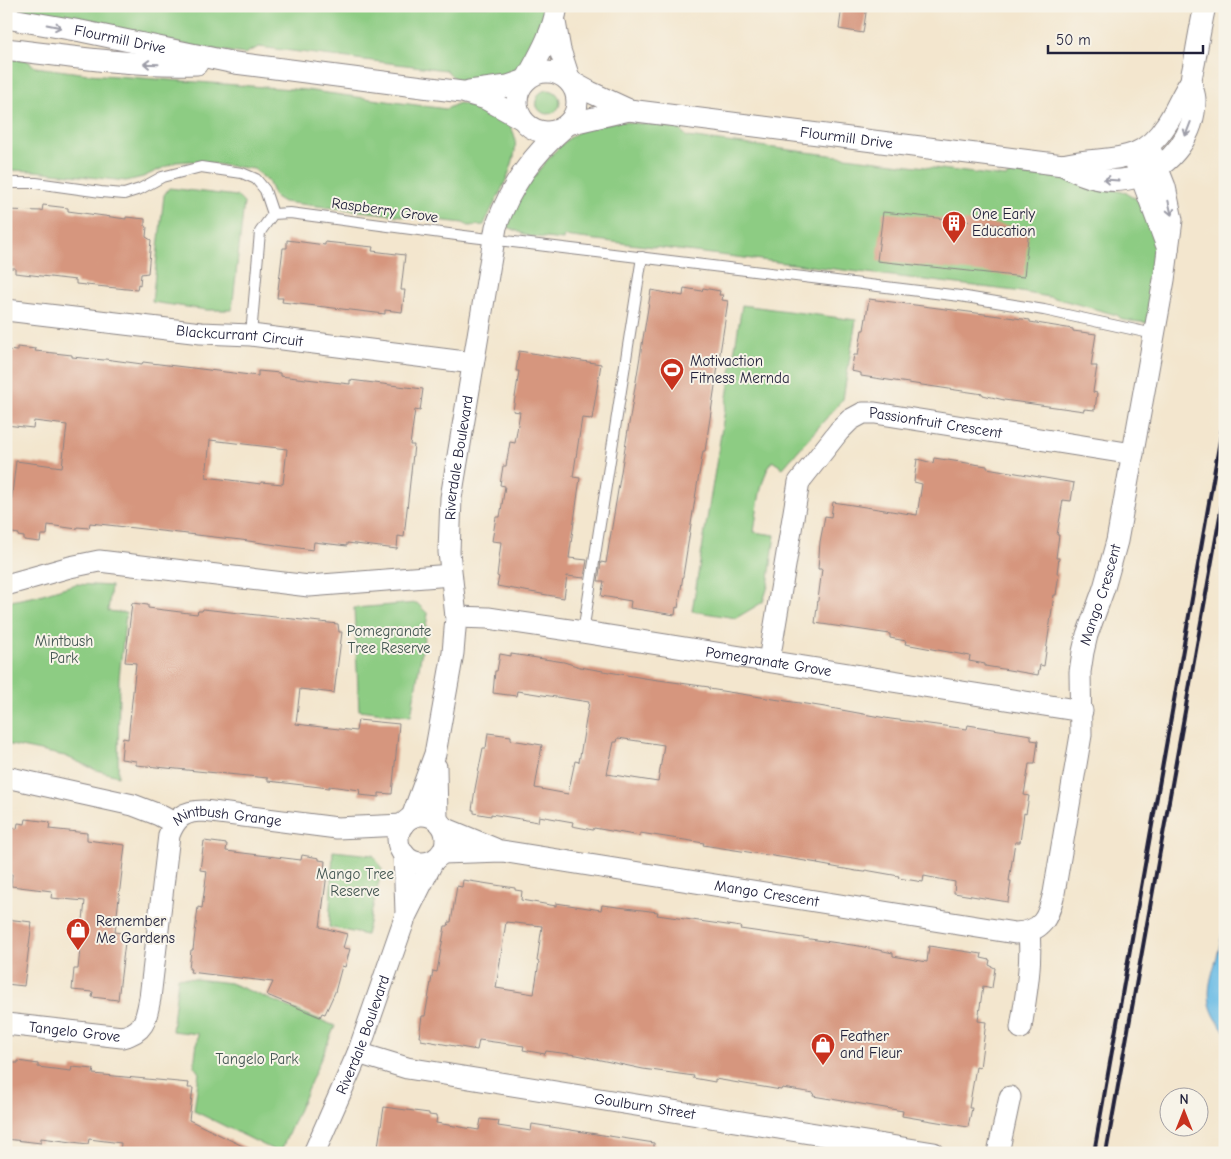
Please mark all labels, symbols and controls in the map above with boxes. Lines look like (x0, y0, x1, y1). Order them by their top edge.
street label: Flourmill Drive (73, 21, 168, 58)
one-way arrow (46, 22, 62, 31)
scale bar (1048, 22, 1204, 54)
text: 50 m (1056, 31, 1091, 49)
one-way arrow (143, 59, 160, 69)
one-way arrow (1183, 121, 1192, 136)
street label: Flourmill Drive (799, 123, 894, 152)
one-way arrow (1103, 175, 1119, 184)
street label: Raspberry Grove (330, 194, 440, 226)
one-way arrow (1166, 200, 1175, 216)
place label: One Early Education (972, 205, 1036, 240)
building icon: One Early Education (941, 210, 967, 244)
street label: Blackcurrant Circuit (175, 321, 305, 351)
place label: Motivaction Fitness Mernda (690, 352, 790, 387)
sports icon: Motivaction Fitness Mernda (659, 357, 685, 391)
street label: Riverdale Boulevard (441, 394, 477, 520)
street label: Passionfruit Crescent (869, 404, 1004, 442)
street label: Mango Crescent (1076, 541, 1125, 647)
park label: Pomegranate Tree Reserve (347, 622, 432, 657)
park label: Mintbush Park (35, 632, 93, 667)
street label: Pomegranate Grove (704, 643, 833, 680)
street label: Mintbush Grange (168, 802, 283, 830)
park label: Mango Tree Reserve (316, 865, 394, 900)
street label: Mango Crescent (713, 876, 821, 911)
place label: Remember Me Gardens (96, 912, 175, 947)
shop icon: Remember Me Gardens (65, 917, 91, 951)
street label: Riverdale Boulevard (332, 973, 393, 1097)
street label: Tangelo Grove (28, 1018, 122, 1046)
place label: Feather and Fleur (840, 1027, 902, 1062)
shop icon: Feather and Fleur (810, 1032, 836, 1066)
park label: Tangelo Park (216, 1050, 299, 1068)
north arrow (1158, 1086, 1208, 1136)
street label: Goulburn Street (593, 1089, 697, 1123)
text: N (1179, 1091, 1189, 1108)

